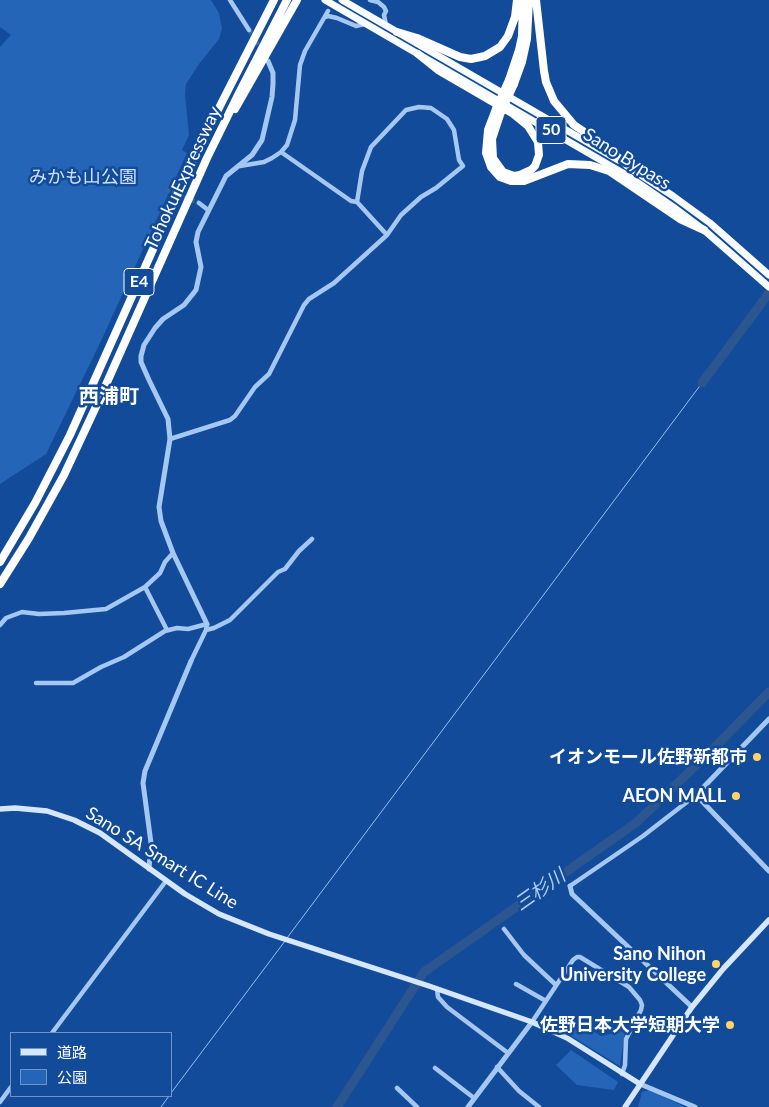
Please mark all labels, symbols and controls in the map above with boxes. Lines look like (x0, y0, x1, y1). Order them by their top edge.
street label: Tohoku Expressway (140, 103, 226, 253)
road number: 50 (536, 116, 566, 144)
street label: Sano Bypass (579, 124, 675, 194)
park label: みかも山公園 (29, 166, 137, 188)
road number: E4 (124, 268, 154, 296)
district label: 西浦町 (79, 385, 139, 409)
place label: イオンモール佐野新都市 (549, 746, 747, 768)
marker: イオンモール佐野新都市 (751, 751, 763, 763)
place label: AEON MALL (622, 785, 726, 807)
marker: AEON MALL (730, 790, 742, 802)
street label: Sano SA Smart IC Line (82, 802, 242, 914)
water label: 三杉川 (510, 864, 570, 916)
place label: Sano Nihon University College (560, 943, 706, 986)
marker: Sano Nihon University College (710, 958, 722, 970)
place label: 佐野日本大学短期大学 (540, 1014, 720, 1036)
marker: 佐野日本大学短期大学 (724, 1019, 736, 1031)
legend (10, 1032, 172, 1097)
text: 道路 (57, 1043, 87, 1061)
text: 公園 (57, 1068, 87, 1086)

